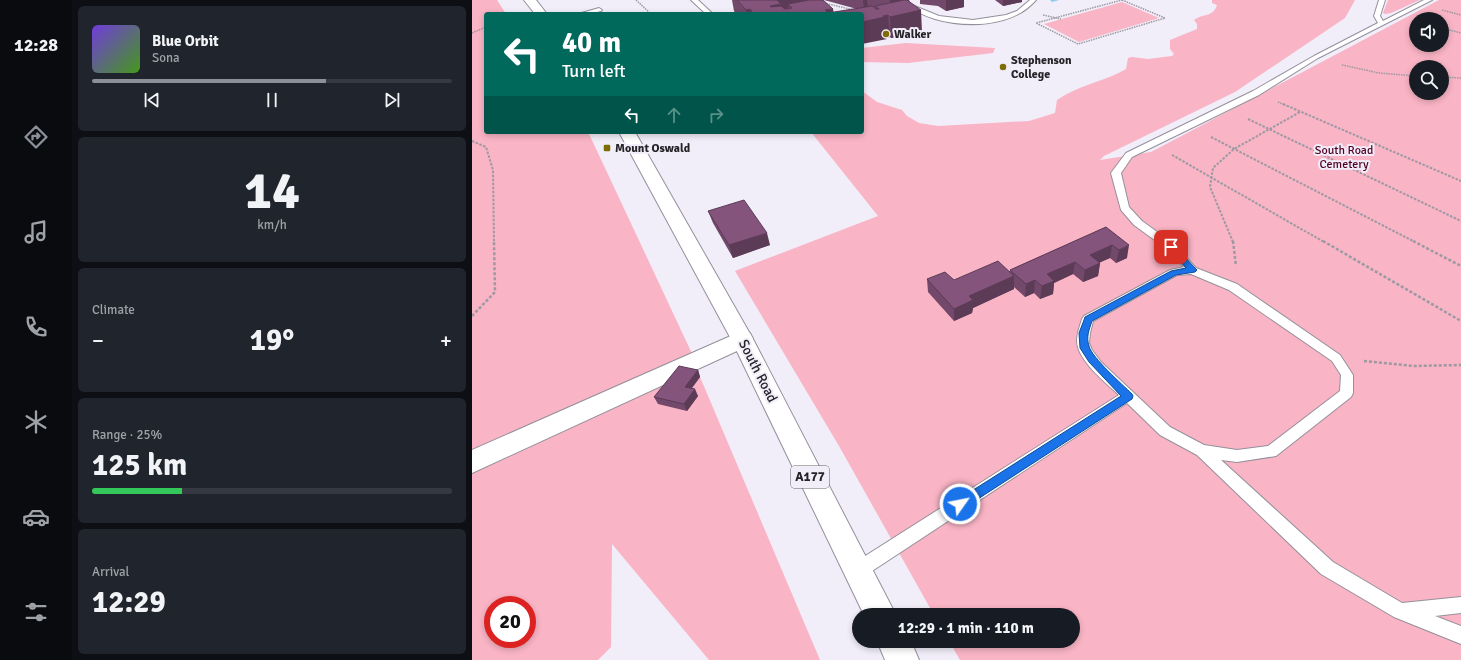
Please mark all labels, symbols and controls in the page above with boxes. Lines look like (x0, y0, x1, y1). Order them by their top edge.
map controls (1409, 12, 1449, 100)
button: sound (1409, 12, 1449, 52)
text: 40 m (562, 26, 621, 60)
place label: Walker (894, 27, 931, 42)
icon: left (496, 28, 548, 80)
marker: Walker (881, 29, 891, 39)
text: Blue Orbit (152, 32, 219, 50)
text: 12:28 (14, 34, 58, 56)
text: Sona (152, 50, 180, 66)
place label: Stephenson College (1011, 53, 1072, 82)
text: Turn left (562, 60, 625, 82)
button: search (1409, 60, 1449, 100)
marker: Stephenson College (998, 62, 1008, 72)
icon: previous (141, 89, 163, 111)
icon: pause (261, 89, 283, 111)
icon: next (381, 89, 403, 111)
icon: left (621, 104, 643, 126)
icon: ahead (663, 104, 685, 126)
icon: right (705, 104, 727, 126)
icon: directions (22, 123, 50, 151)
place label: Mount Oswald (615, 141, 691, 156)
marker: Mount Oswald (602, 143, 612, 153)
park label: South Road Cemetery (1315, 143, 1373, 172)
text: 14 (244, 159, 300, 223)
text: km/h (257, 217, 287, 233)
icon: music (22, 218, 50, 246)
pin (1154, 230, 1188, 264)
icon: arrive (1160, 236, 1182, 258)
text: Climate (92, 302, 135, 318)
icon: phone (22, 313, 50, 341)
text: 19° (250, 322, 294, 359)
text: − (92, 327, 104, 354)
text: + (440, 327, 452, 354)
street label: South Road (735, 337, 781, 405)
icon: climate (22, 408, 50, 436)
text: Range · 25% (92, 427, 162, 443)
text: 125 km (92, 447, 187, 484)
road number: A177 (791, 466, 829, 488)
position arrow (939, 483, 981, 525)
icon: car (22, 503, 50, 531)
text: Arrival (92, 564, 129, 580)
text: 12:29 (92, 584, 166, 621)
speed limit sign: 20 (484, 596, 536, 648)
icon: filters (22, 598, 50, 626)
text: 12:29 · 1 min · 110 m (898, 619, 1034, 637)

